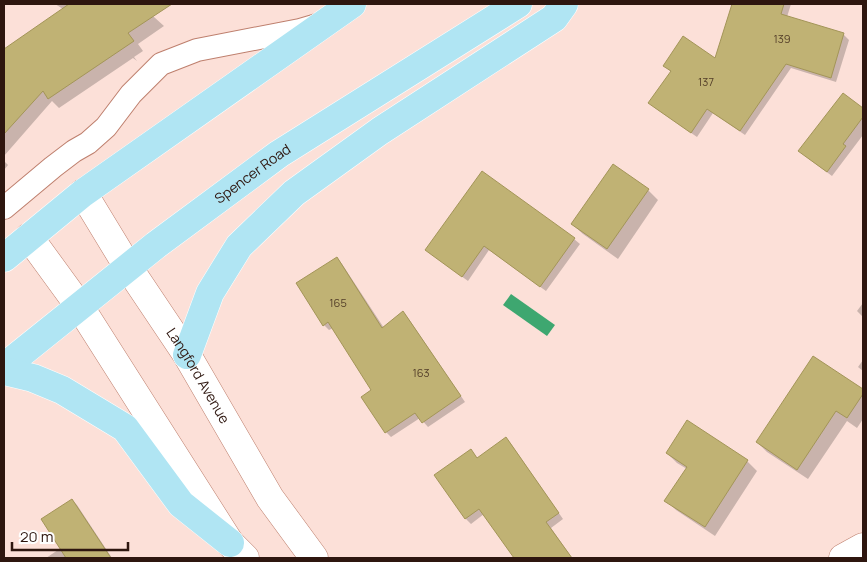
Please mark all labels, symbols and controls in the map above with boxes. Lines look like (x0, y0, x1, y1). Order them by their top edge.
house number: 139 (773, 31, 791, 46)
house number: 137 (698, 74, 714, 89)
street label: Spencer Road (210, 139, 294, 208)
house number: 165 (329, 295, 347, 310)
street label: Langford Avenue (162, 324, 235, 427)
house number: 163 (412, 365, 430, 380)
scale bar (12, 520, 129, 552)
text: 20 m (20, 526, 53, 547)

